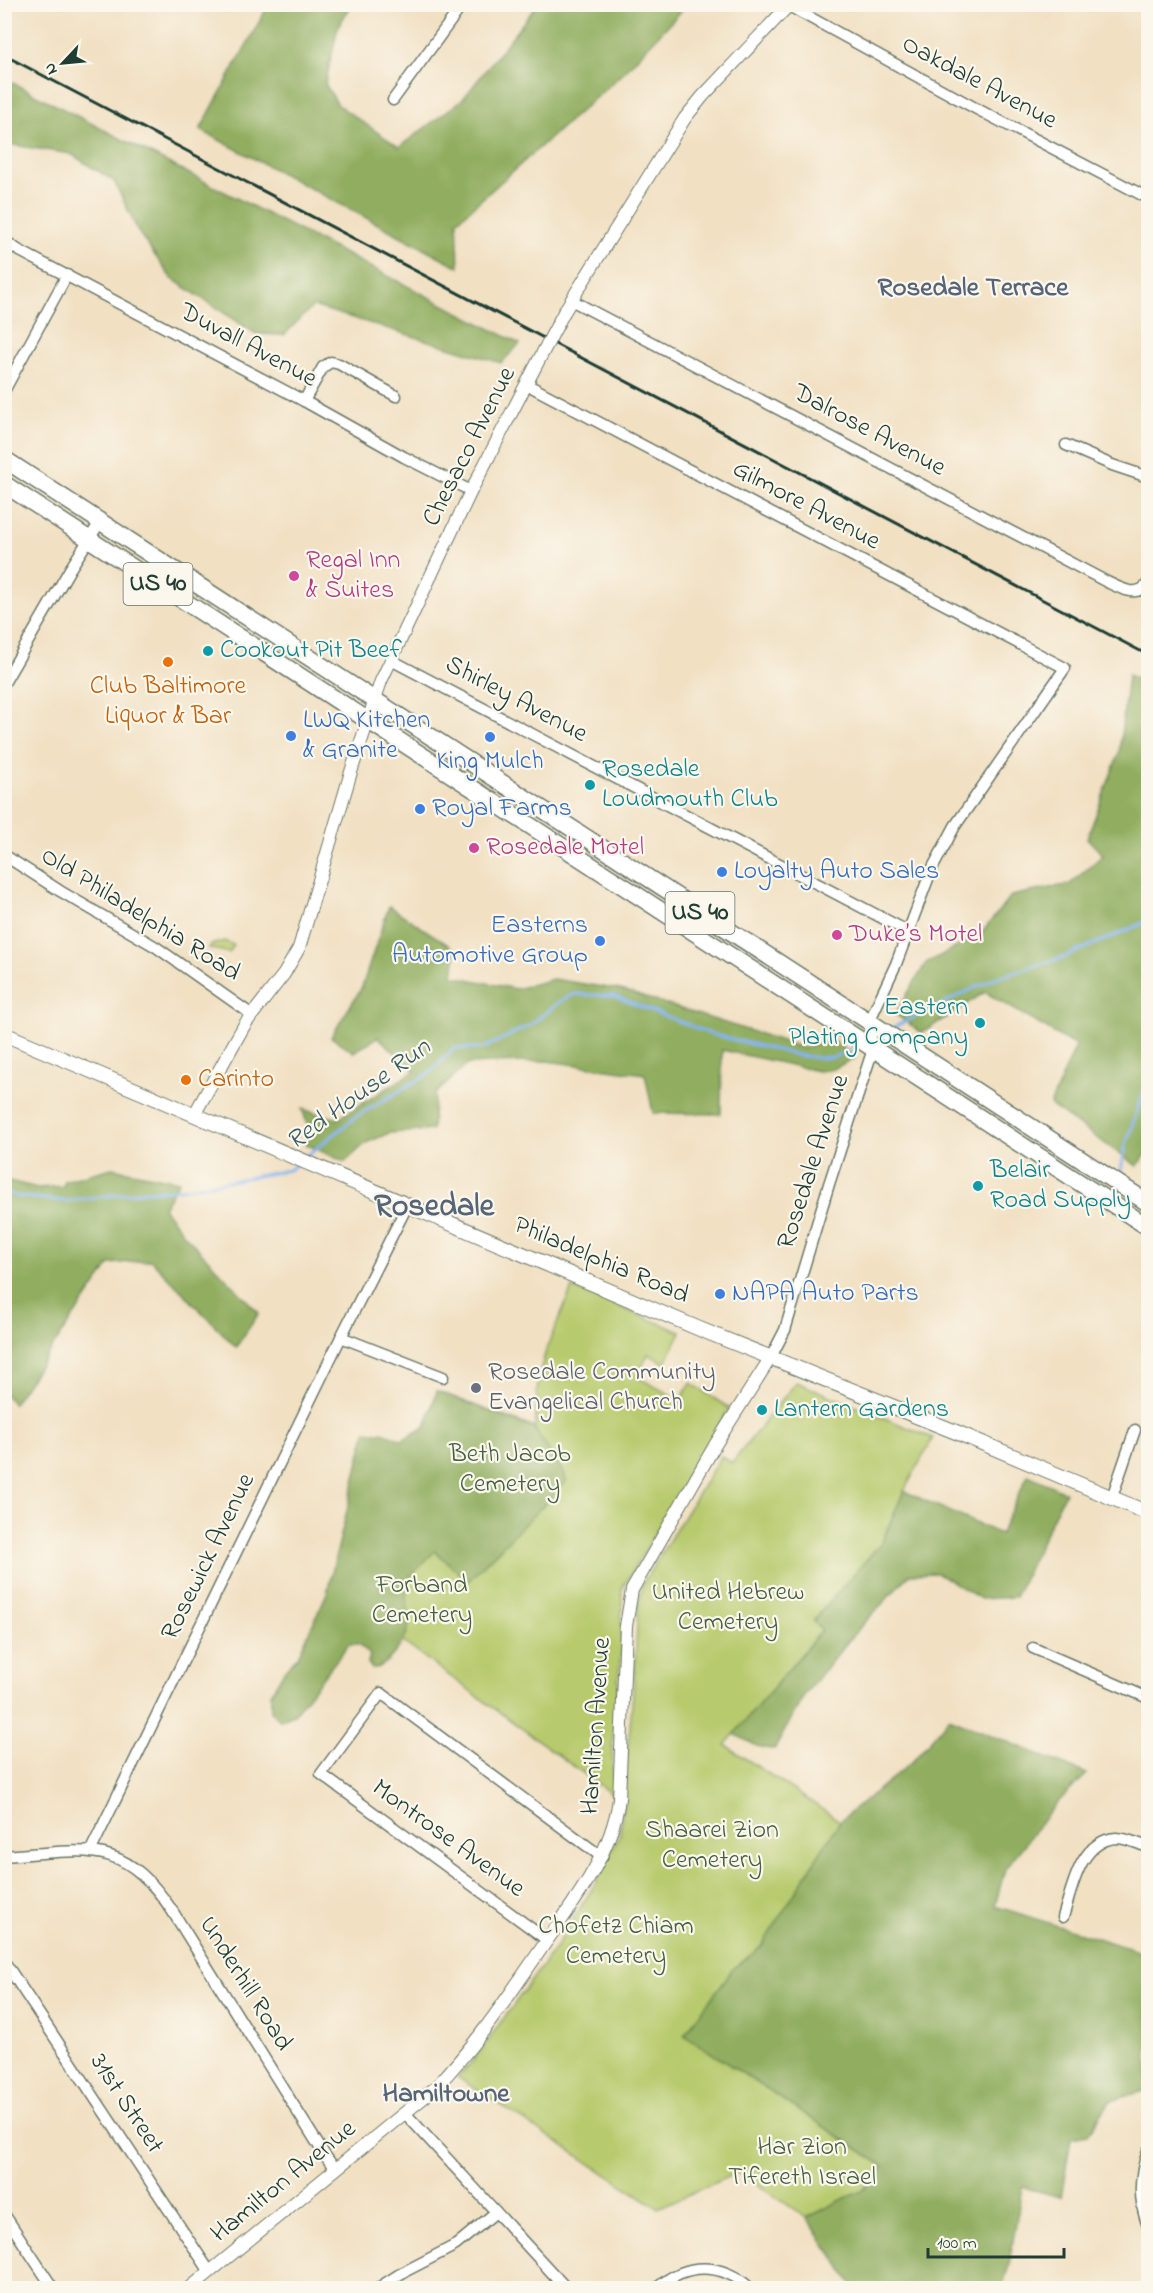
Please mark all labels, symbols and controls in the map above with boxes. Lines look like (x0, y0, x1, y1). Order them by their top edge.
street label: Oakdale Avenue (894, 26, 1064, 140)
north arrow (33, 33, 93, 93)
text: N (38, 58, 64, 79)
district label: Rosedale Terrace (878, 269, 1069, 308)
street label: Duvall Avenue (172, 293, 324, 398)
street label: Chesaco Avenue (413, 360, 527, 534)
street label: Dalrose Avenue (785, 374, 952, 487)
street label: Gilmore Avenue (725, 451, 887, 561)
place label: Regal Inn & Suites (306, 542, 400, 610)
road number: US 40 (124, 563, 192, 605)
marker: Regal Inn & Suites (287, 569, 301, 583)
place label: Cookout Pit Beef (220, 632, 403, 670)
marker: Cookout Pit Beef (201, 644, 215, 658)
street label: Shirley Avenue (438, 646, 594, 754)
marker: Club Baltimore Liquor & Bar (161, 655, 175, 669)
place label: Club Baltimore Liquor & Bar (90, 668, 247, 736)
place label: LWQ Kitchen & Granite (303, 702, 430, 770)
marker: LWQ Kitchen & Granite (284, 729, 298, 743)
marker: King Mulch (483, 730, 497, 744)
place label: King Mulch (436, 743, 544, 781)
place label: Rosedale Loudmouth Club (602, 751, 778, 819)
marker: Rosedale Loudmouth Club (583, 778, 597, 792)
place label: Royal Farms (432, 790, 572, 828)
marker: Royal Farms (413, 802, 427, 816)
place label: Rosedale Motel (486, 829, 644, 867)
street label: Old Philadelphia Road (33, 838, 248, 992)
marker: Rosedale Motel (467, 841, 481, 855)
place label: Loyalty Auto Sales (734, 853, 939, 891)
marker: Loyalty Auto Sales (715, 865, 729, 879)
road number: US 40 (666, 892, 734, 934)
place label: Easterns Automotive Group (392, 907, 588, 975)
place label: Duke’s Motel (848, 916, 982, 954)
marker: Duke’s Motel (830, 928, 844, 942)
marker: Easterns Automotive Group (593, 934, 607, 948)
place label: Eastern Plating Company (788, 989, 968, 1057)
marker: Eastern Plating Company (973, 1016, 987, 1030)
water label: Red House Run (279, 1029, 440, 1161)
place label: Carinto (198, 1061, 274, 1099)
street label: Rosedale Avenue (768, 1069, 860, 1254)
marker: Carinto (179, 1073, 193, 1087)
place label: Belair Road Supply (989, 1152, 1131, 1220)
marker: Belair Road Supply (971, 1179, 985, 1193)
district label: Rosedale (374, 1184, 496, 1231)
street label: Philadelphia Road (507, 1207, 695, 1315)
place label: NAPA Auto Parts (732, 1275, 919, 1313)
marker: NAPA Auto Parts (713, 1287, 727, 1301)
place label: Rosedale Community Evangelical Church (488, 1354, 716, 1422)
marker: Rosedale Community Evangelical Church (469, 1381, 483, 1395)
place label: Lantern Gardens (774, 1391, 949, 1429)
marker: Lantern Gardens (755, 1403, 769, 1417)
park label: Beth Jacob Cemetery (448, 1436, 571, 1504)
street label: Rosewick Avenue (152, 1467, 266, 1647)
park label: Forband Cemetery (372, 1567, 472, 1635)
park label: United Hebrew Cemetery (652, 1574, 804, 1642)
street label: Hamilton Avenue (572, 1636, 622, 1816)
street label: Montrose Avenue (363, 1770, 533, 1908)
park label: Shaarei Zion Cemetery (645, 1812, 779, 1880)
park label: Chofetz Chiam Cemetery (538, 1908, 694, 1976)
street label: Underhill Road (189, 1909, 302, 2059)
street label: 31st Street (79, 2046, 173, 2162)
district label: Hamiltowne (383, 2075, 510, 2114)
street label: Hamilton Avenue (203, 2111, 365, 2253)
park label: Har Zion Tifereth Israel (728, 2129, 876, 2197)
scale bar (928, 2221, 1064, 2259)
text: 100 m (937, 2231, 977, 2257)

